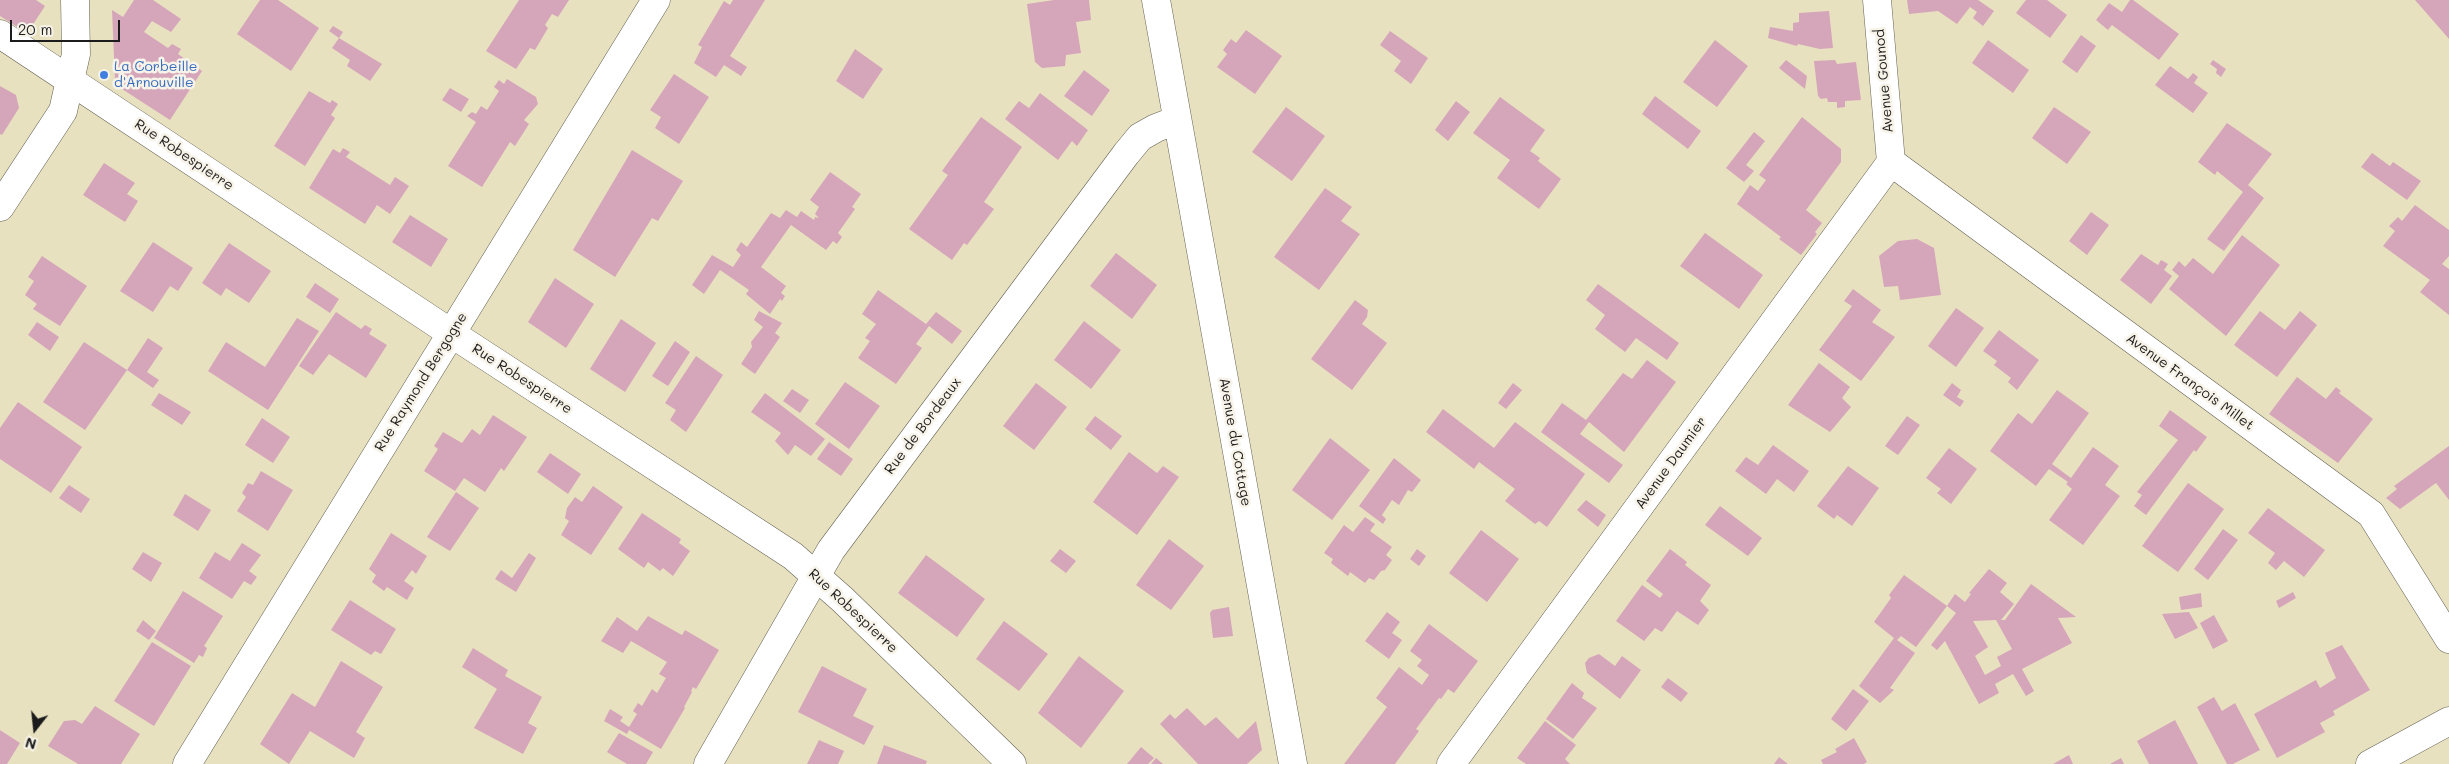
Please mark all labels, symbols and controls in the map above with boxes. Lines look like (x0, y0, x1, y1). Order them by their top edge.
scale bar (12, 10, 122, 42)
text: 20 m (18, 19, 52, 39)
street label: Avenue Gounod (1871, 28, 1897, 134)
place label: La Corbeille d'Arnouville (114, 59, 197, 92)
marker: La Corbeille d'Arnouville (98, 69, 110, 81)
street label: Rue Robespierre (131, 116, 237, 194)
street label: Rue Raymond Bergogne (371, 309, 471, 455)
street label: Avenue François Millet (2123, 330, 2257, 434)
street label: Rue Robespierre (469, 340, 575, 418)
street label: Rue de Bordeaux (881, 374, 965, 478)
street label: Avenue du Cottage (1215, 376, 1255, 508)
street label: Avenue Daumier (1632, 414, 1710, 512)
street label: Rue Robespierre (805, 565, 901, 657)
north arrow (10, 704, 60, 754)
text: N (23, 733, 38, 755)

